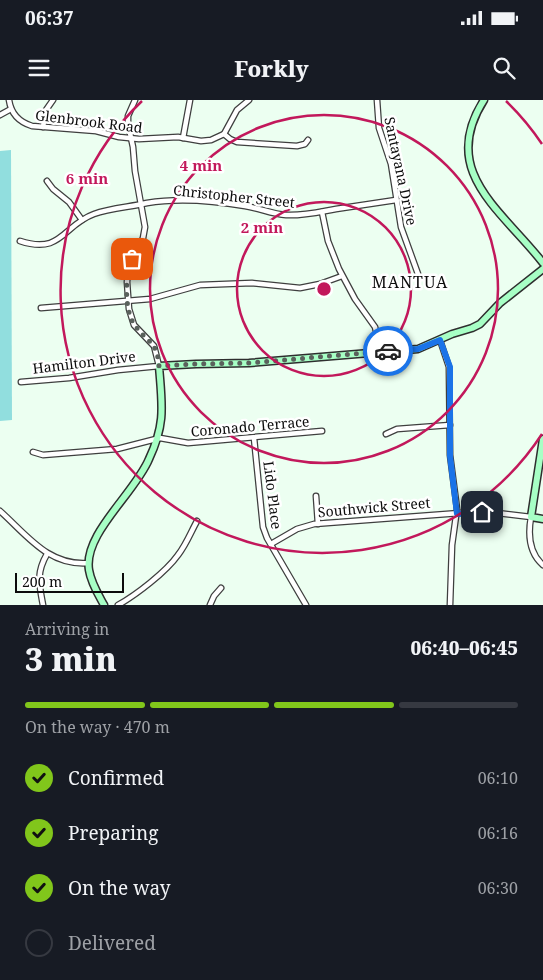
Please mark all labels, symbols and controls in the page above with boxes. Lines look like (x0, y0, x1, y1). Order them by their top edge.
text: 06:37 (25, 5, 74, 31)
text: Forkly (234, 53, 309, 83)
icon: menu (25, 54, 53, 82)
icon: search (490, 54, 518, 82)
street label: Glenbrook Road (34, 105, 144, 137)
street label: Santayana Drive (380, 115, 422, 227)
text: 4 min (180, 155, 222, 175)
text: 6 min (66, 168, 108, 188)
street label: Christopher Street (172, 180, 296, 212)
text: 2 min (241, 217, 283, 237)
pin (111, 238, 153, 280)
icon: bag (118, 245, 146, 273)
district label: MANTUA (372, 271, 448, 293)
centre of rings (315, 280, 333, 298)
courier (363, 326, 413, 376)
icon: car (374, 337, 402, 365)
street label: Hamilton Drive (31, 346, 137, 378)
street label: Coronado Terrace (190, 411, 310, 441)
street label: Lido Place (259, 460, 287, 530)
pin (461, 491, 503, 533)
street label: Southwick Street (317, 493, 431, 521)
icon: home (468, 498, 496, 526)
scale bar (15, 570, 124, 593)
text: 200 m (22, 572, 62, 591)
text: Arriving in (25, 618, 109, 640)
text: 06:40–06:45 (410, 635, 518, 661)
text: 3 min (25, 637, 117, 680)
text: On the way · 470 m (25, 716, 170, 738)
icon: check (25, 764, 53, 792)
text: Confirmed (68, 765, 164, 791)
text: 06:10 (478, 767, 518, 789)
icon: check (25, 819, 53, 847)
text: Preparing (68, 820, 158, 846)
text: 06:16 (478, 822, 518, 844)
icon: check (25, 874, 53, 902)
text: On the way (68, 875, 171, 901)
text: 06:30 (478, 877, 518, 899)
text: Delivered (68, 930, 156, 956)

